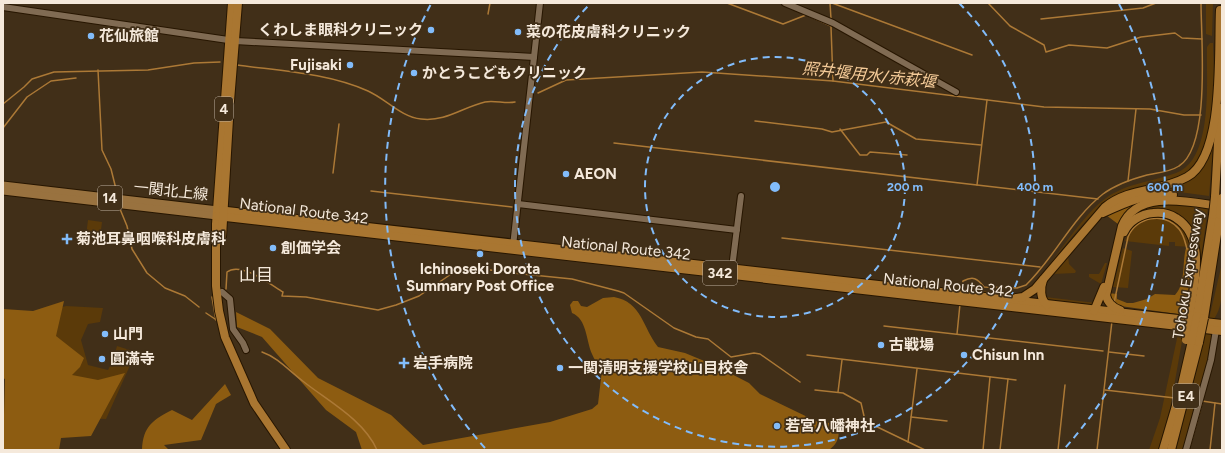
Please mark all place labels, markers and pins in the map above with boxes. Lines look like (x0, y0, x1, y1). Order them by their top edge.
place label: くわしま眼科クリニック (258, 21, 423, 39)
place label: 菜の花皮膚科クリニック (526, 23, 691, 41)
marker: くわしま眼科クリニック (426, 25, 436, 35)
place label: 花仙旅館 (99, 27, 159, 45)
marker: 菜の花皮膚科クリニック (513, 27, 523, 37)
marker: 花仙旅館 (86, 31, 96, 41)
place label: Fujisaki (290, 56, 342, 74)
marker: Fujisaki (345, 60, 355, 70)
place label: かとうこどもクリニック (422, 64, 587, 82)
marker: かとうこどもクリニック (409, 68, 419, 78)
place label: AEON (574, 165, 617, 183)
marker: AEON (561, 169, 571, 179)
centre of rings (768, 180, 782, 194)
place label: 菊池耳鼻咽喉科皮膚科 (76, 230, 226, 248)
marker: 菊池耳鼻咽喉科皮膚科 (61, 233, 73, 245)
place label: 創価学会 (281, 239, 341, 257)
marker: 創価学会 (268, 243, 278, 253)
marker: Ichinoseki Dorota Summary Post Office (475, 249, 485, 259)
place label: Ichinoseki Dorota Summary Post Office (406, 260, 555, 295)
place label: 山門 (113, 325, 143, 343)
marker: 山門 (100, 329, 110, 339)
place label: 古戦場 (889, 336, 934, 354)
marker: 古戦場 (876, 340, 886, 350)
place label: Chisun Inn (972, 346, 1044, 364)
place label: 圓滿寺 (110, 350, 155, 368)
marker: Chisun Inn (959, 350, 969, 360)
marker: 圓滿寺 (97, 354, 107, 364)
place label: 岩手病院 (413, 354, 473, 372)
marker: 岩手病院 (398, 357, 410, 369)
place label: 一関清明支援学校山目校舎 (568, 359, 749, 377)
marker: 一関清明支援学校山目校舎 (555, 363, 565, 373)
place label: 若宮八幡神社 (785, 417, 875, 435)
marker: 若宮八幡神社 (772, 421, 782, 431)

